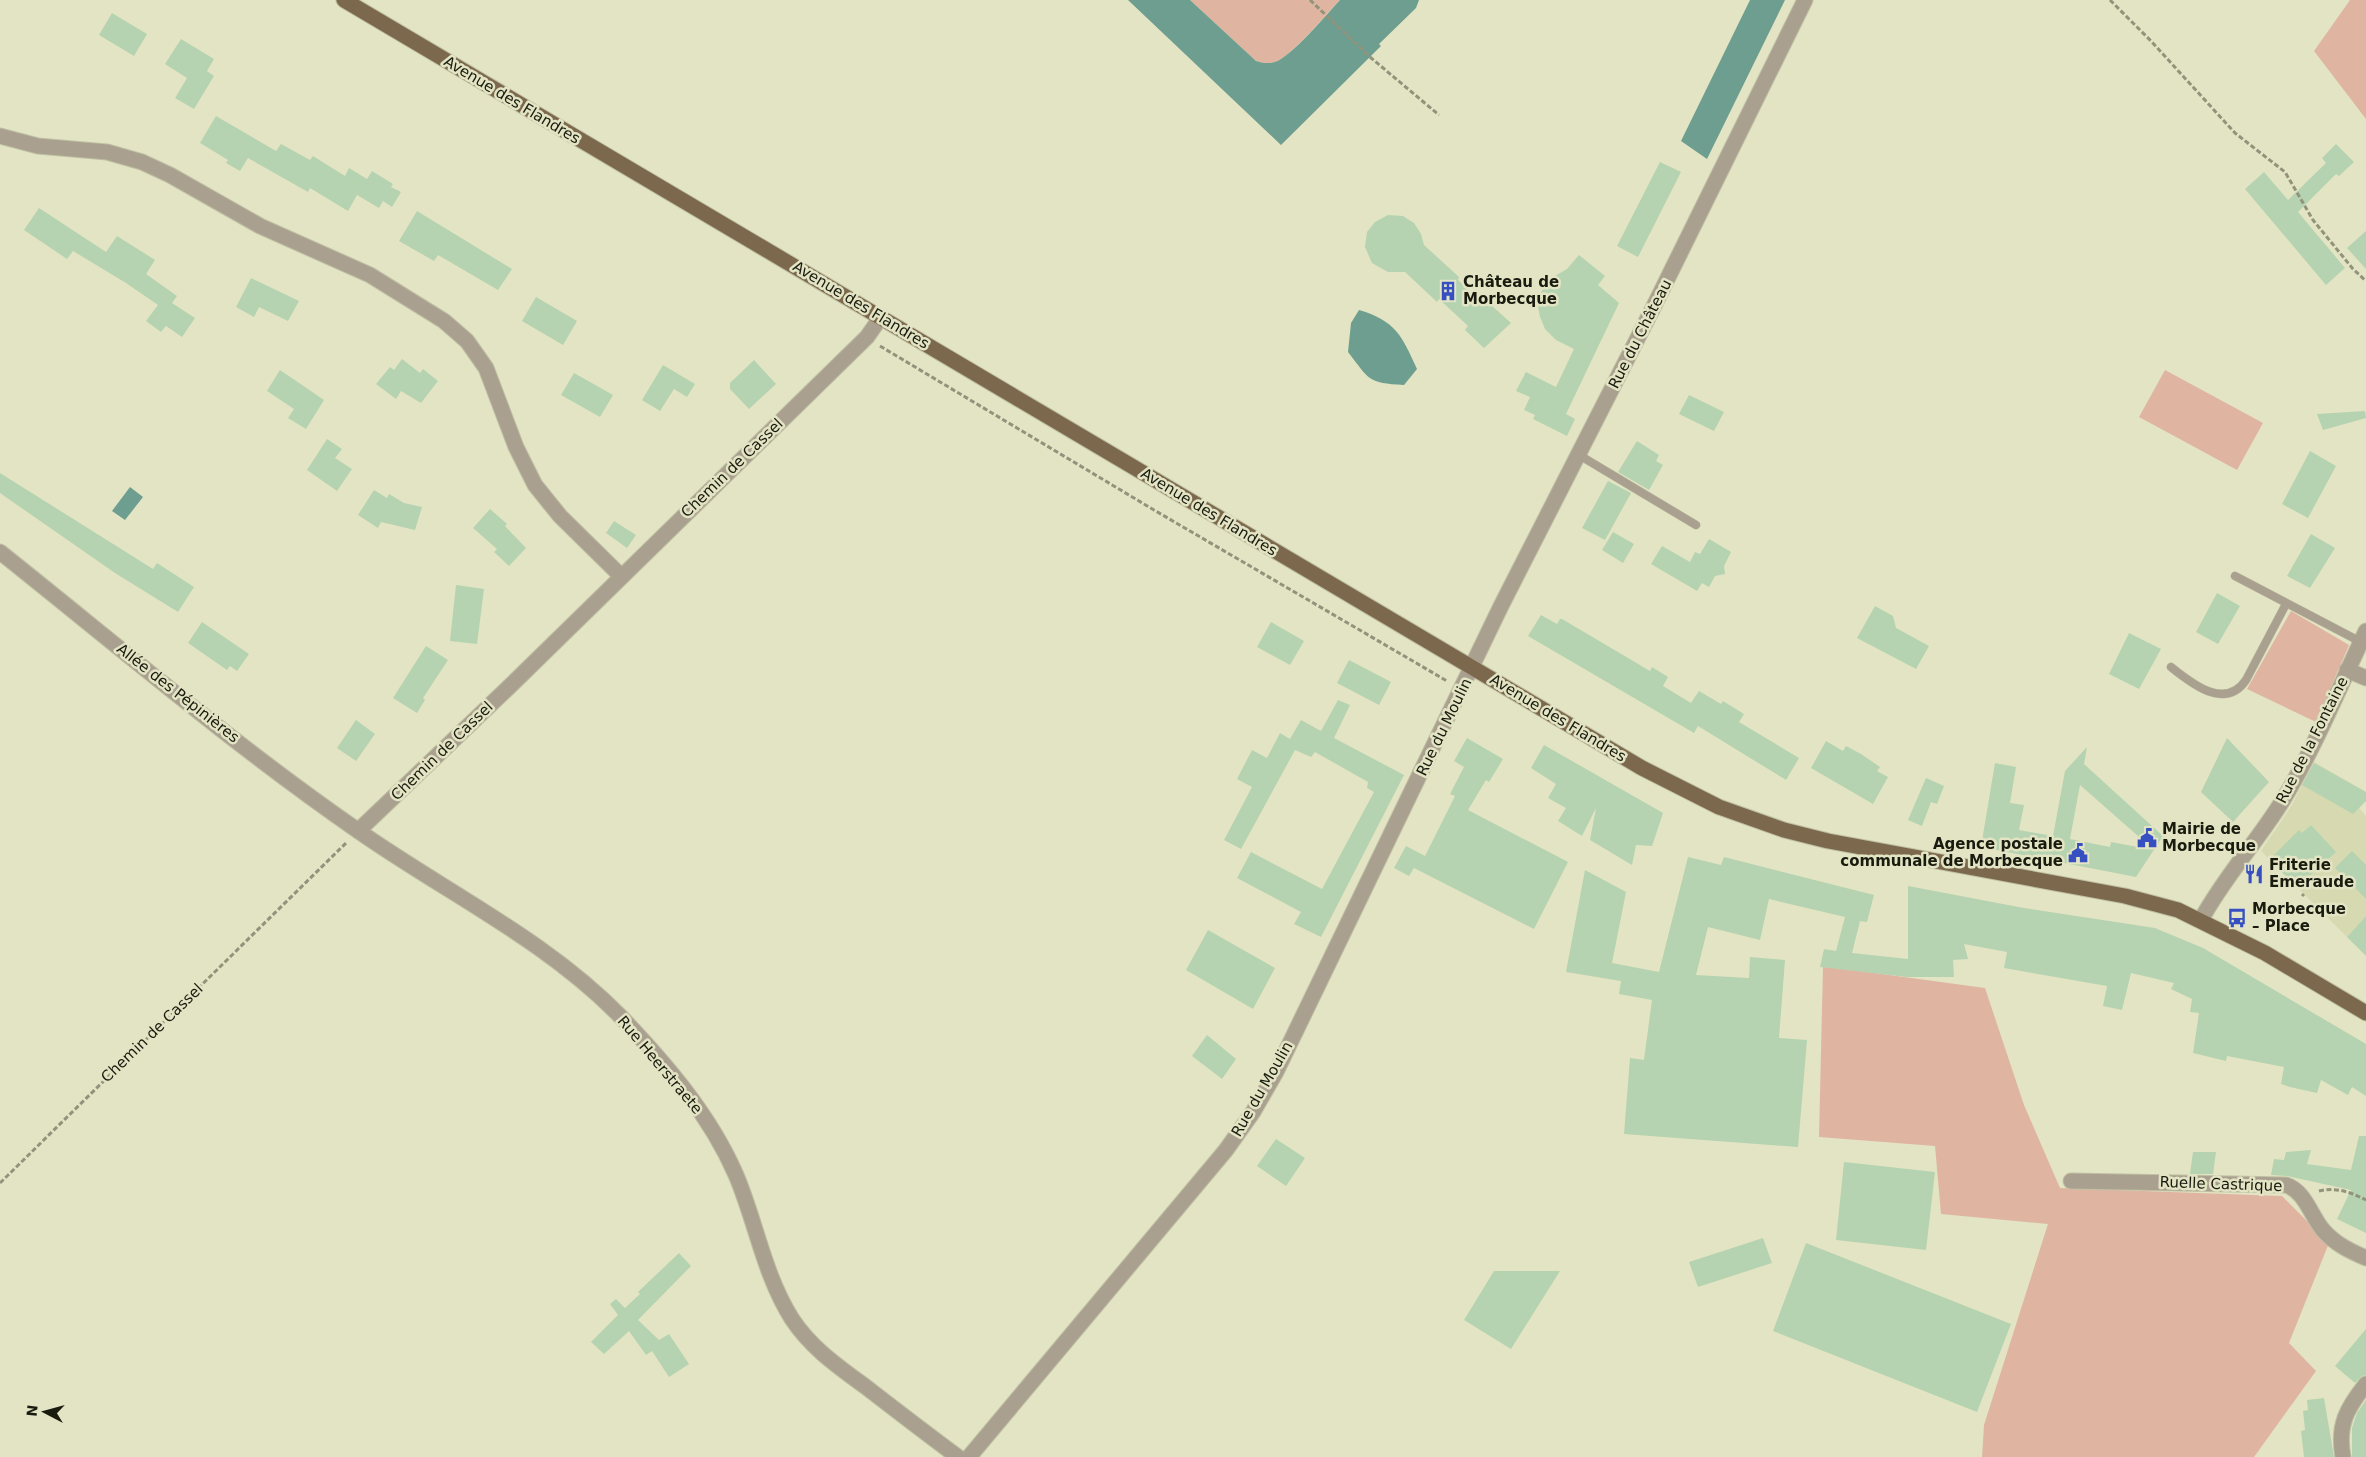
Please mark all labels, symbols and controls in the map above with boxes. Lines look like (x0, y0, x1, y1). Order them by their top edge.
street label: Avenue des Flandres (441, 52, 584, 148)
street label: Avenue des Flandres (790, 257, 933, 353)
place label: Château de Morbecque (1463, 273, 1559, 308)
street label: Rue du Château (1605, 276, 1675, 392)
building icon: Château de Morbecque (1437, 280, 1459, 302)
street label: Chemin de Cassel (677, 415, 787, 521)
street label: Avenue des Flandres (1138, 464, 1281, 560)
street label: Allée des Pépinières (113, 640, 243, 746)
street label: Avenue des Flandres (1487, 670, 1630, 766)
street label: Rue de la Fontaine (2272, 674, 2352, 806)
street label: Rue du Moulin (1413, 675, 1475, 779)
street label: Chemin de Cassel (387, 698, 497, 804)
place label: Mairie de Morbecque (2162, 820, 2256, 855)
public building icon: Mairie de Morbecque (2136, 827, 2158, 849)
place label: Agence postale communale de Morbecque (1840, 835, 2063, 870)
public building icon: Agence postale communale de Morbecque (2067, 842, 2089, 864)
place label: Friterie Emeraude (2269, 856, 2354, 891)
restaurant icon: Friterie Emeraude (2243, 863, 2265, 885)
place label: Morbecque – Place (2252, 900, 2346, 935)
bus stop icon: Morbecque – Place (2226, 907, 2248, 929)
street label: Chemin de Cassel (97, 980, 207, 1086)
street label: Rue Heerstraete (614, 1012, 706, 1118)
street label: Rue du Moulin (1228, 1038, 1296, 1140)
street label: Ruelle Castrique (2159, 1173, 2283, 1195)
north arrow (20, 1387, 70, 1437)
text: N (24, 1404, 41, 1417)

